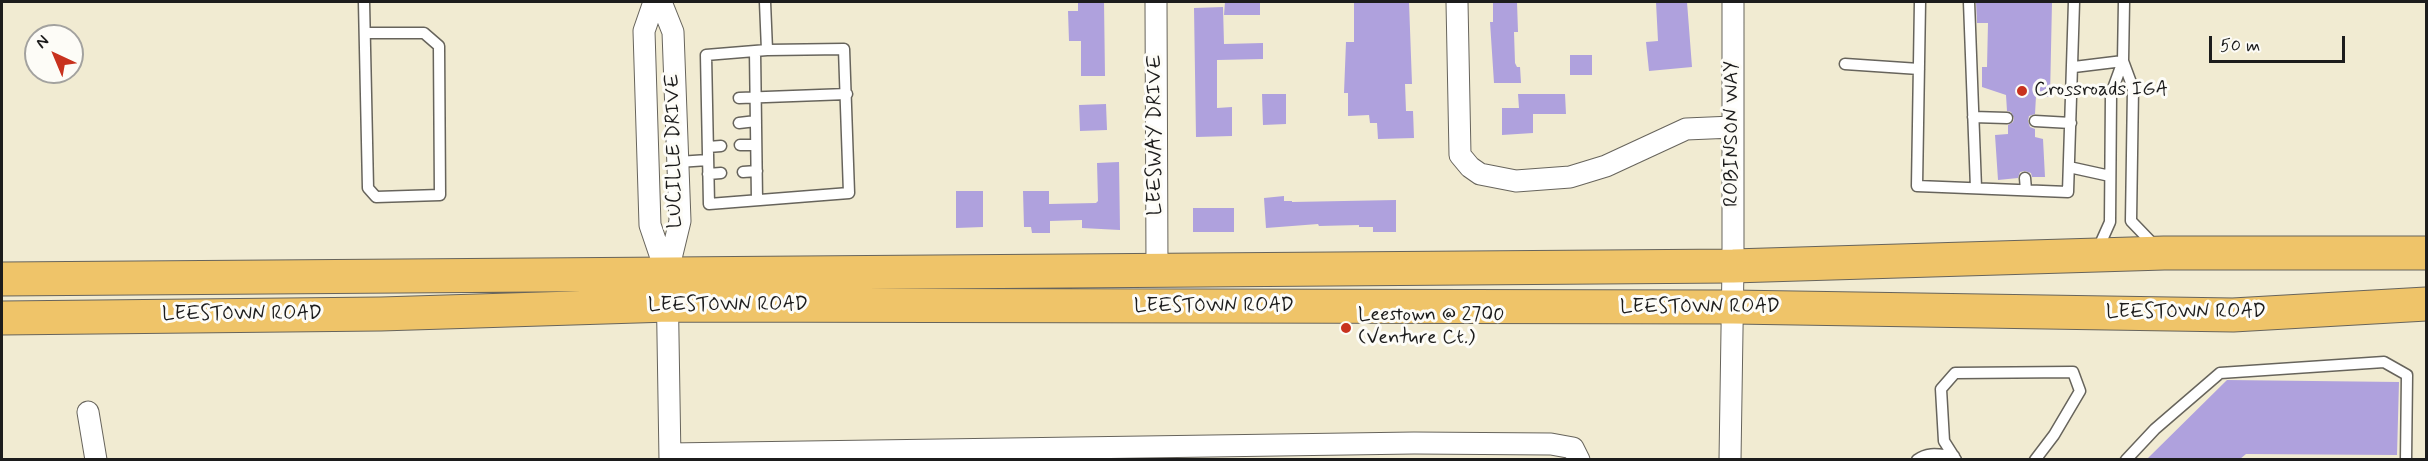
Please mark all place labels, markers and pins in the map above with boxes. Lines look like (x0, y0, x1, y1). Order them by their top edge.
place label: Crossroads IGA (2034, 79, 2168, 103)
marker: Crossroads IGA (2015, 84, 2029, 98)
place label: Leestown @ 2700 (Venture Ct.) (1358, 304, 1505, 351)
marker: Leestown @ 2700 (Venture Ct.) (1339, 321, 1353, 335)

